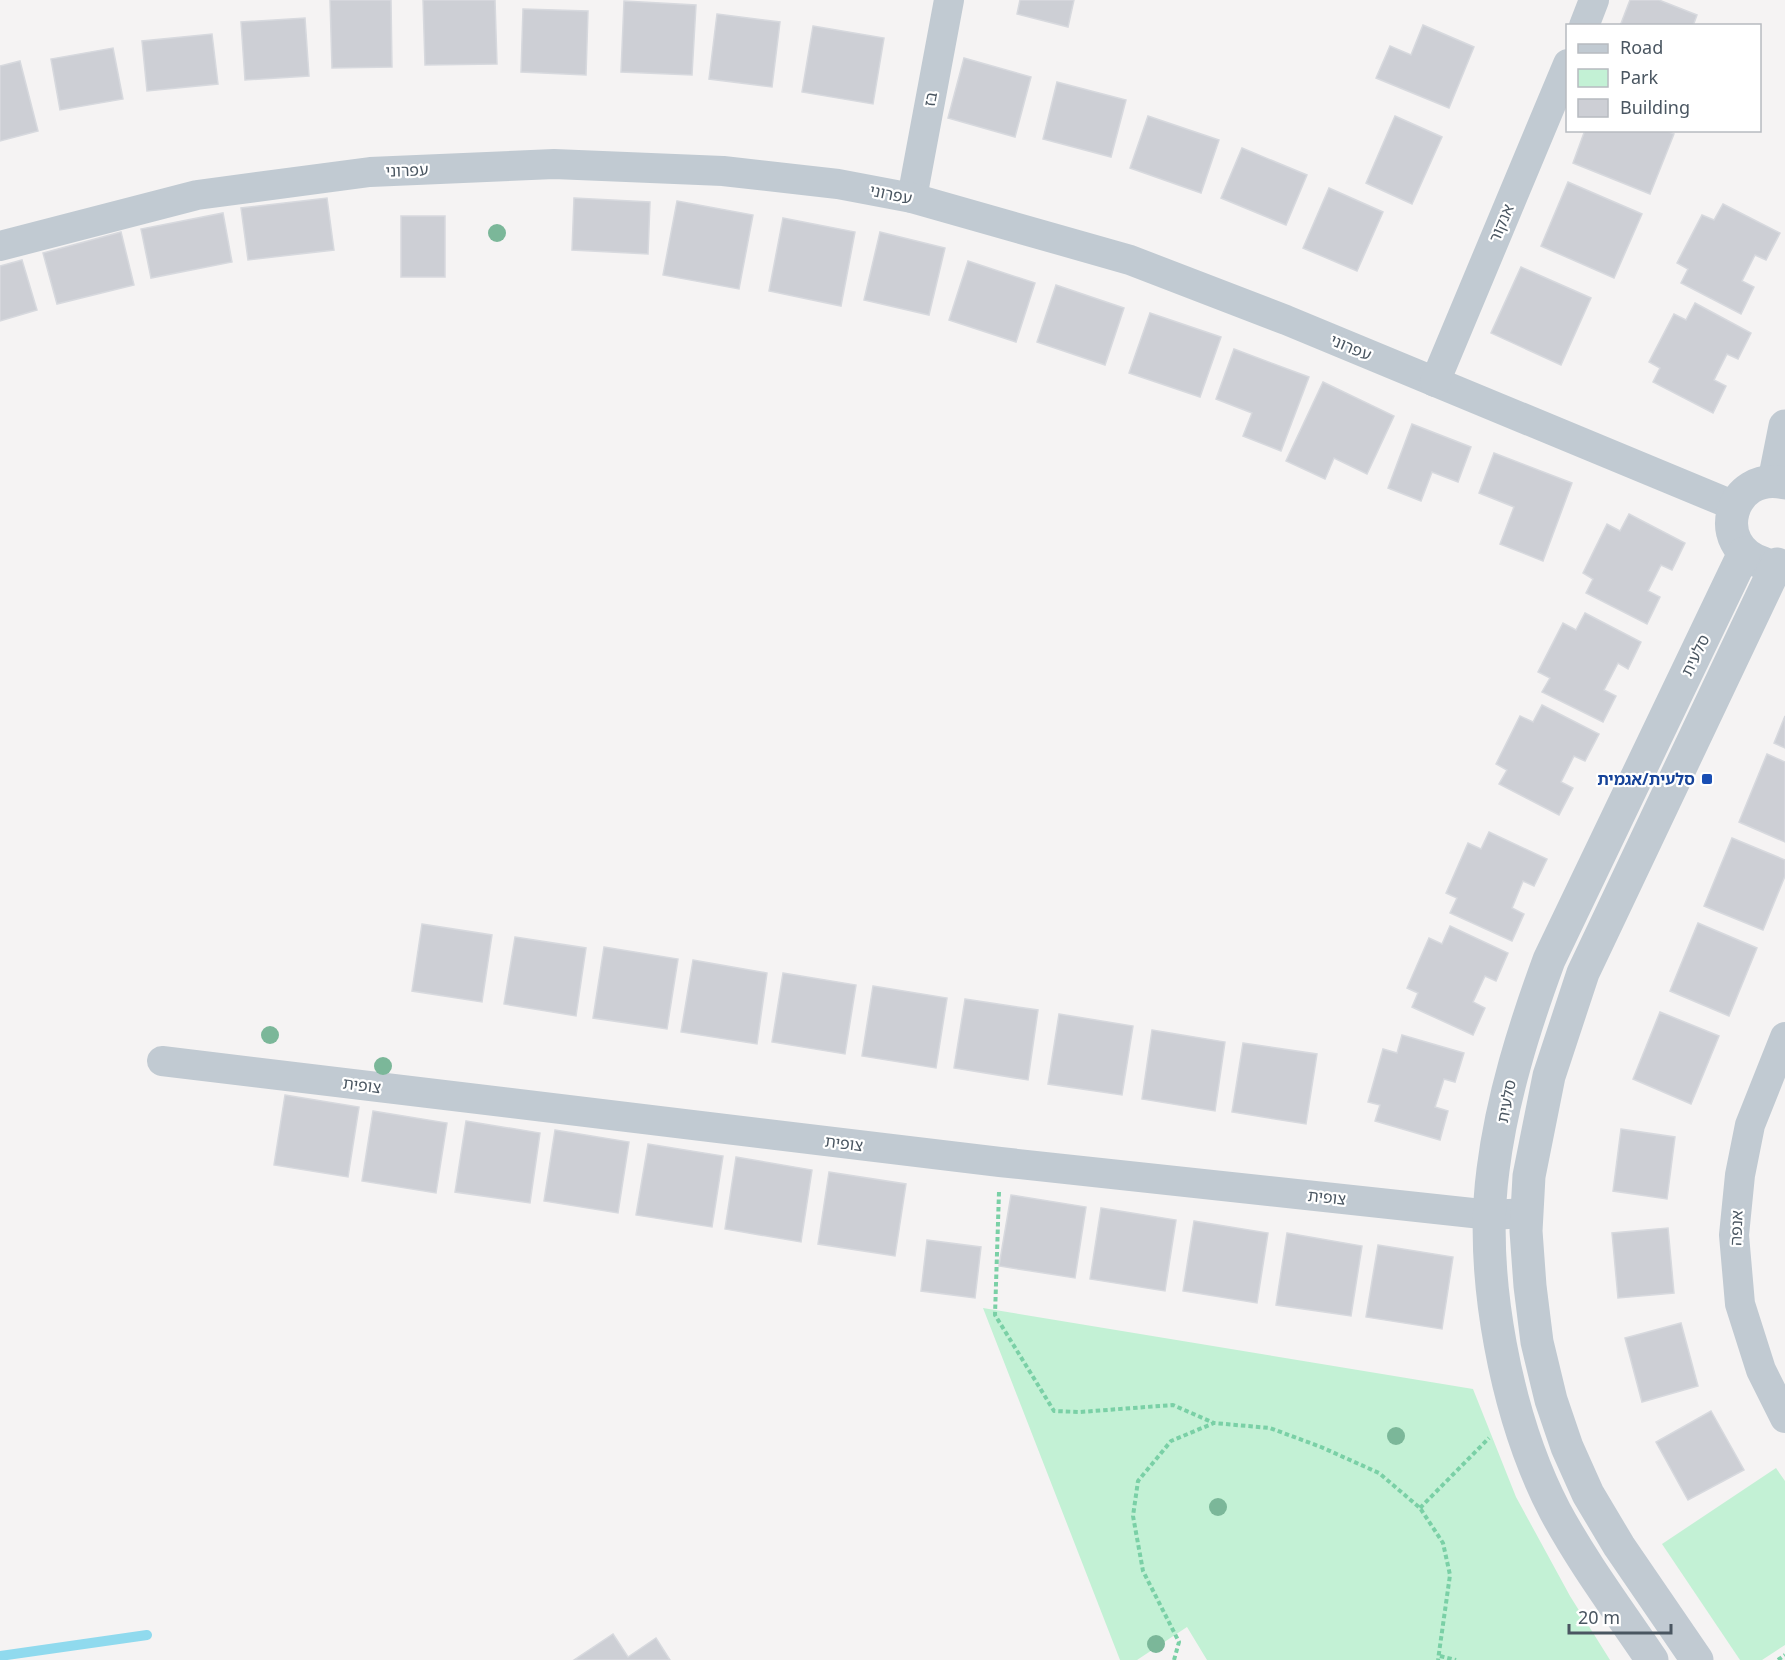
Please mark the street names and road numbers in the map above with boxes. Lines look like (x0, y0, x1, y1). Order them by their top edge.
street label: בז (918, 90, 942, 108)
street label: עפרוני (385, 158, 429, 182)
street label: עפרוני (868, 179, 914, 209)
street label: אנקור (1483, 201, 1519, 245)
street label: עפרוני (1327, 329, 1375, 365)
street label: סלעית (1676, 631, 1714, 679)
street label: צופית (342, 1072, 382, 1098)
street label: סלעית (1491, 1078, 1521, 1124)
street label: צופית (824, 1130, 864, 1156)
street label: צופית (1307, 1184, 1347, 1210)
street label: אנפה (1724, 1210, 1748, 1246)

